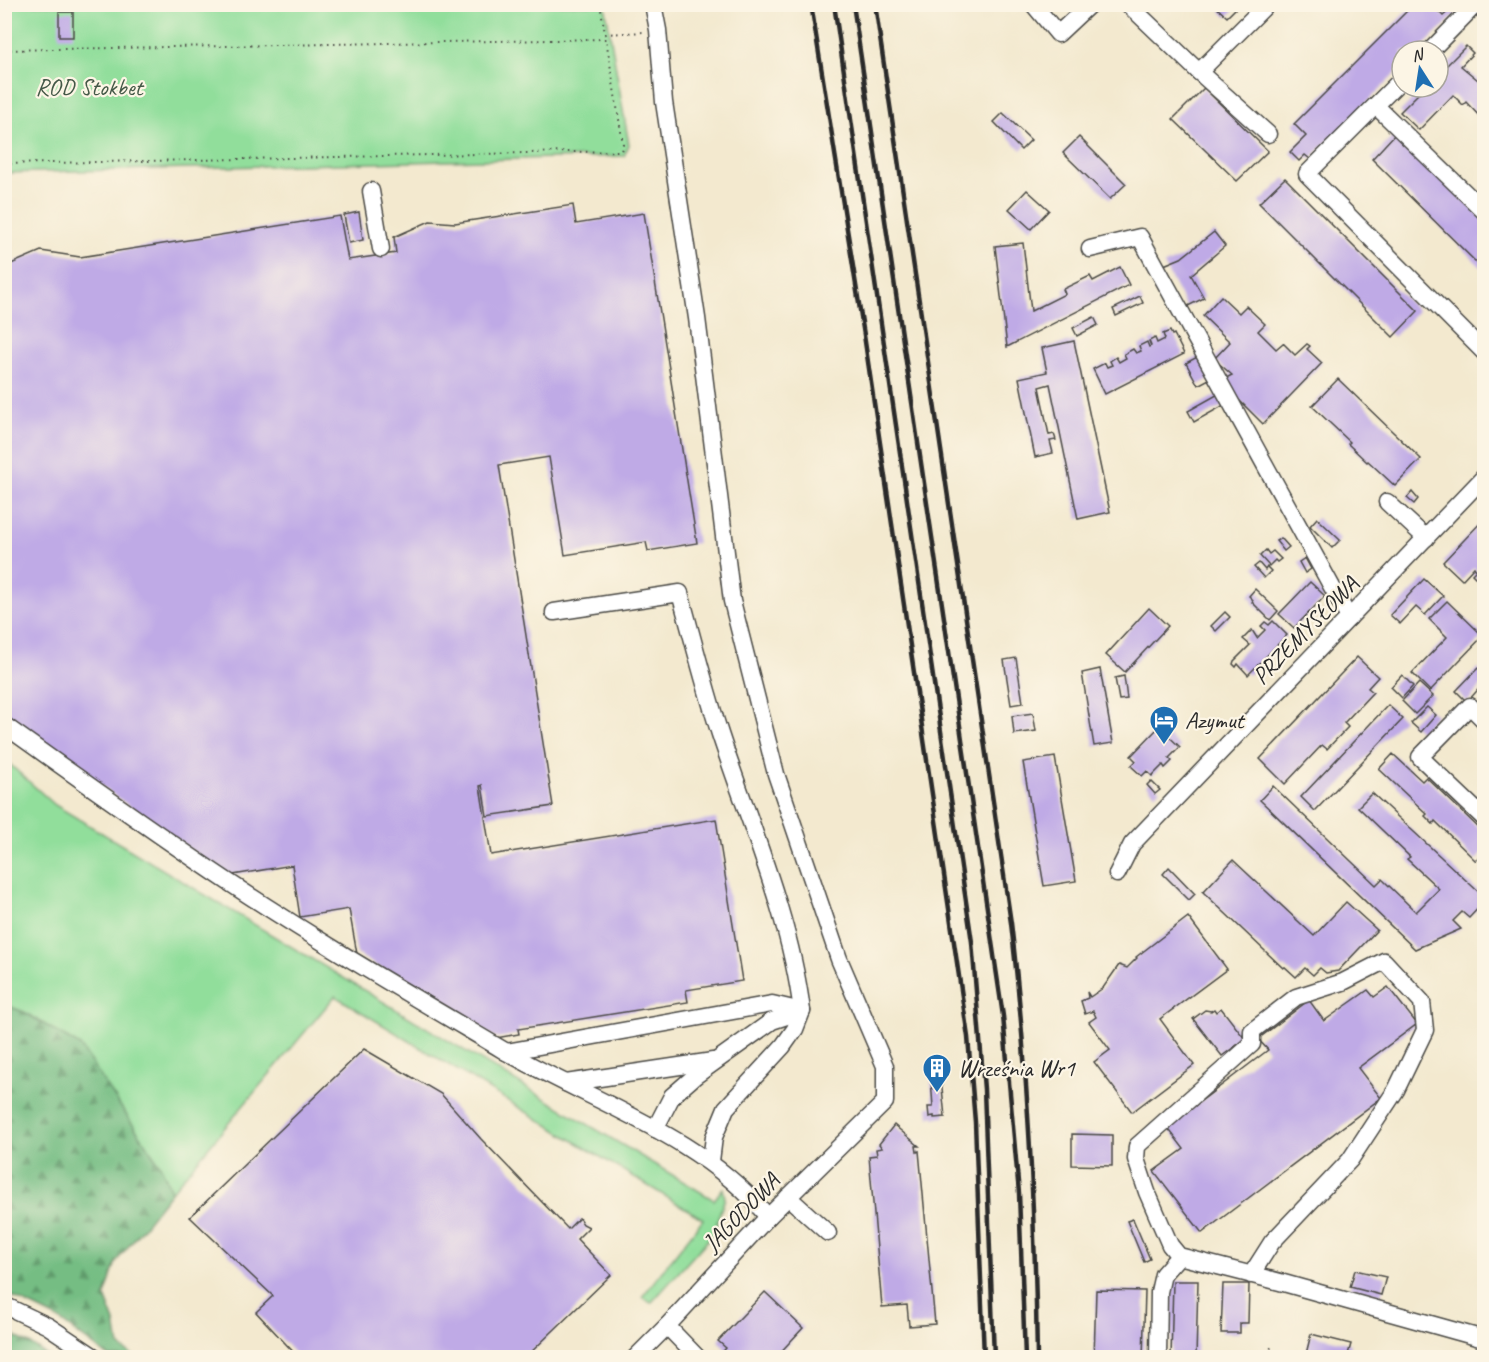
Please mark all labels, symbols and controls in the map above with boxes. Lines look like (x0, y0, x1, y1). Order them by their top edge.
north arrow (1390, 39, 1450, 99)
text: N (1410, 44, 1427, 66)
park label: ROD Stokbet (36, 72, 144, 102)
street label: PRZEMYSŁOWA (1246, 569, 1365, 691)
hotel icon: Azymut (1148, 704, 1180, 746)
place label: Azymut (1185, 705, 1246, 735)
building icon: Września Wr1 (921, 1052, 953, 1094)
place label: Września Wr1 (958, 1053, 1076, 1083)
street label: JAGODOWA (696, 1166, 786, 1258)

